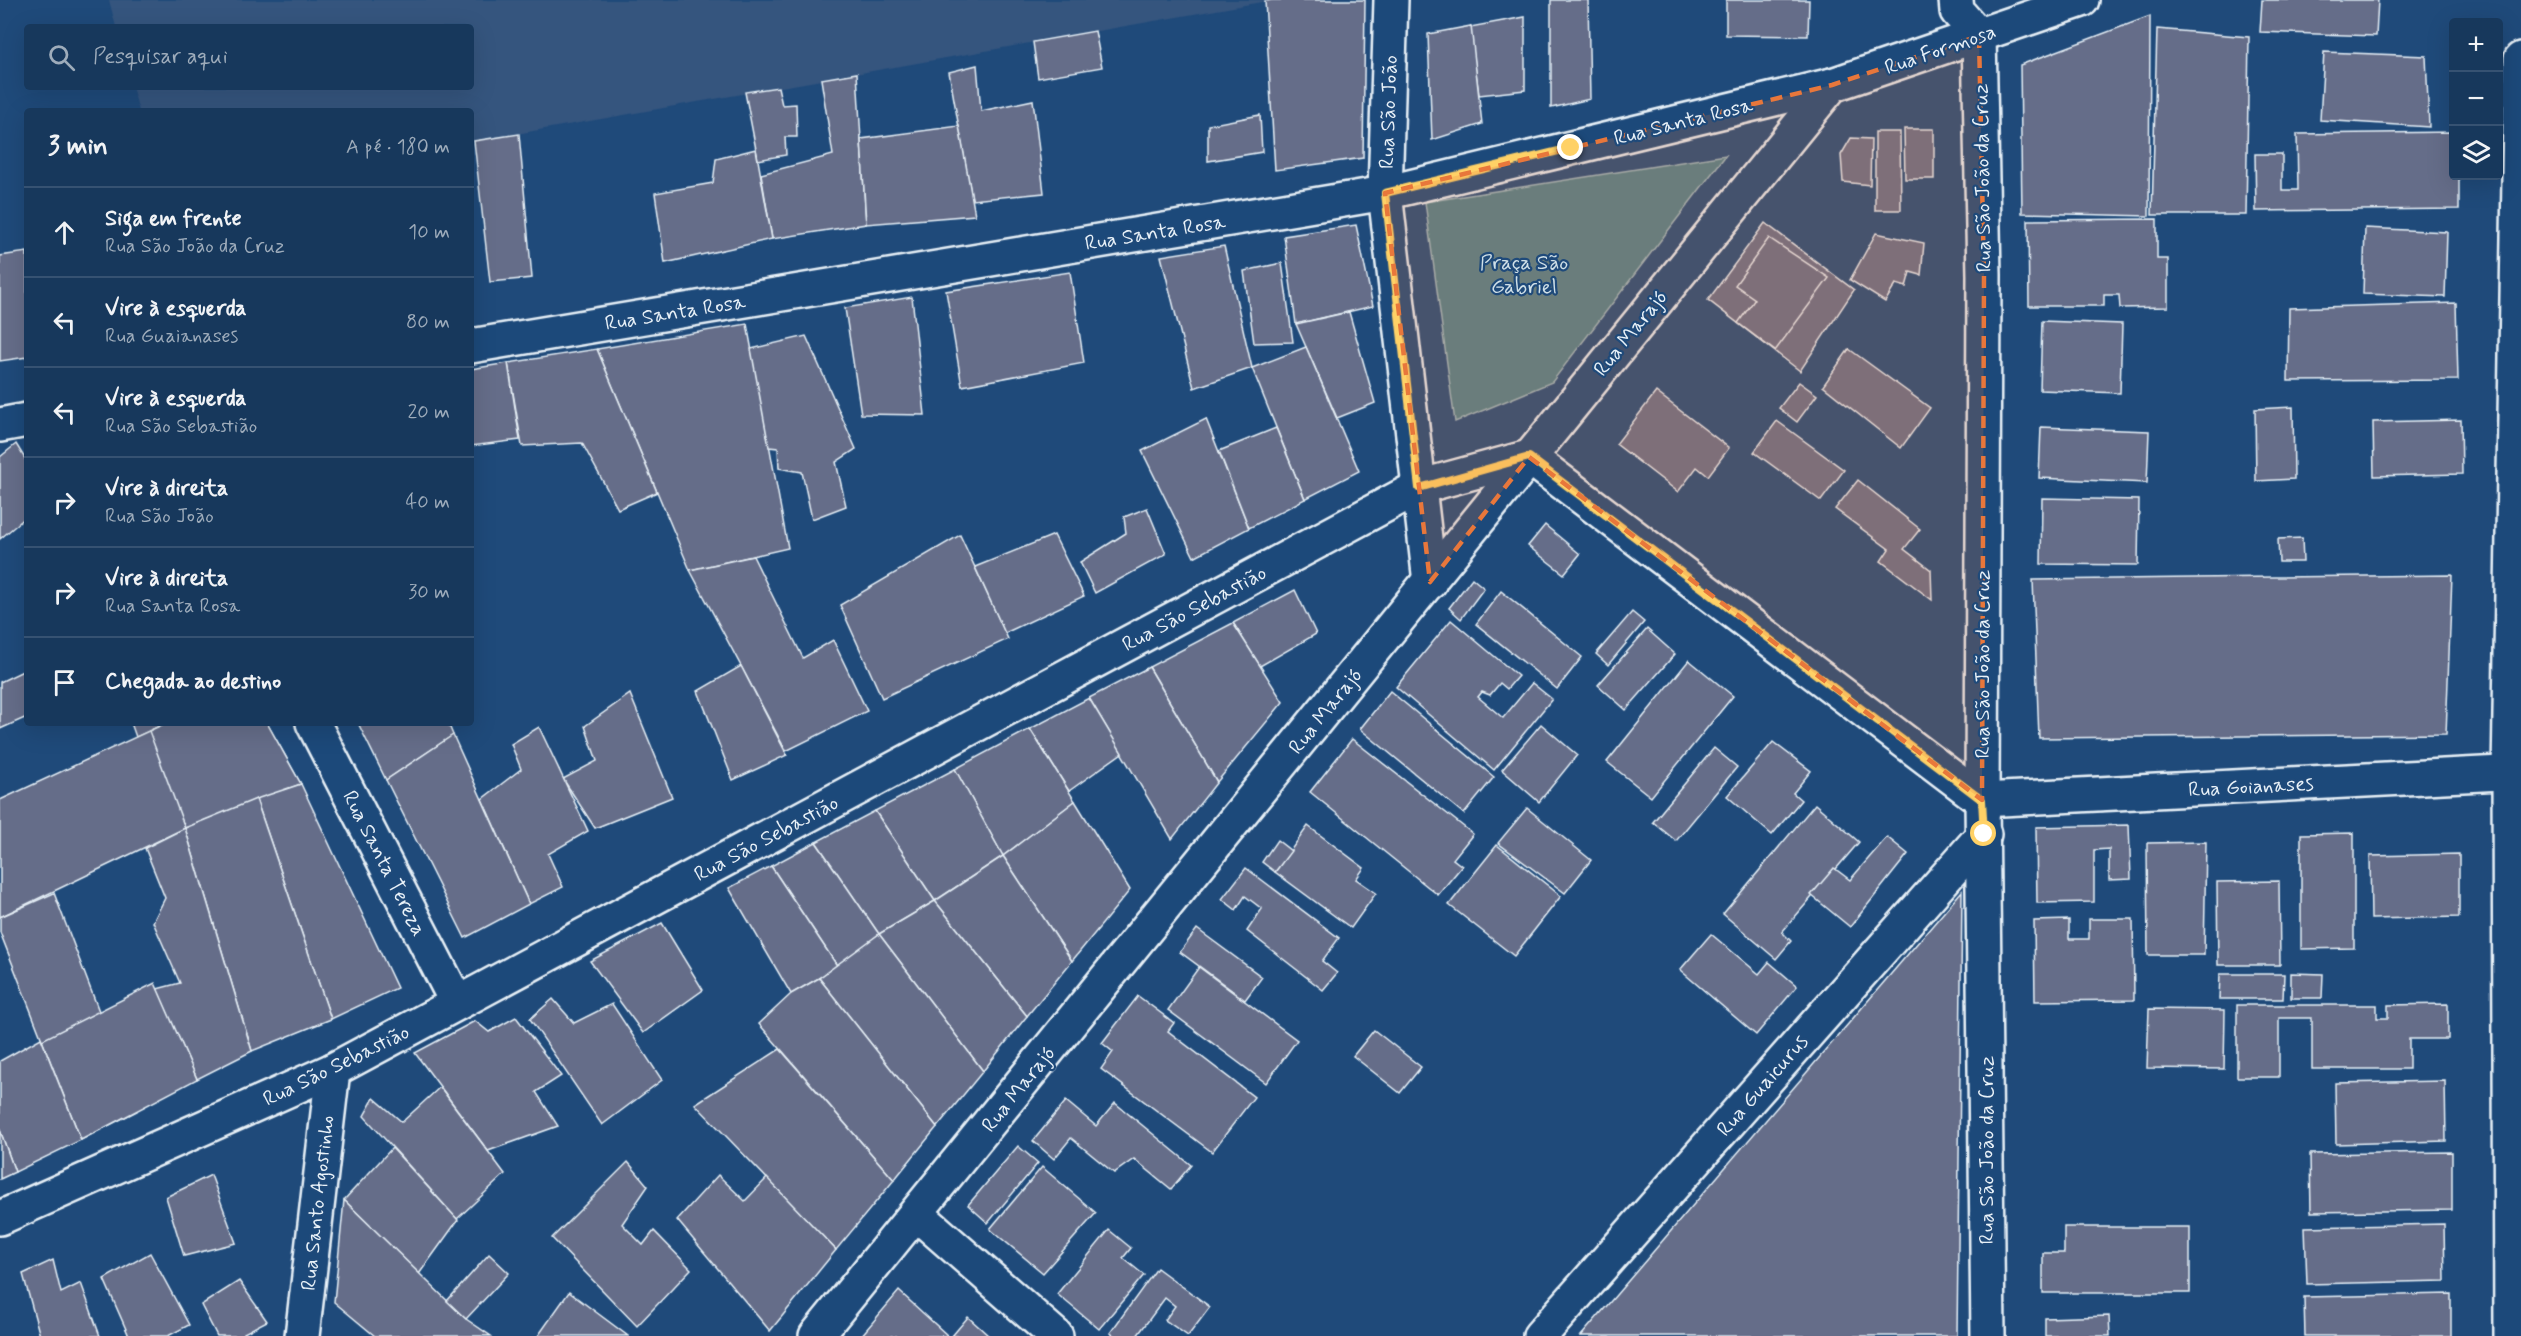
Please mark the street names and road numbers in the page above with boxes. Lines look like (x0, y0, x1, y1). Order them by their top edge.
street label: Rua Formosa (1881, 18, 2000, 82)
street label: Rua São João (1373, 54, 1405, 170)
street label: Rua São João da Cruz (1967, 83, 1999, 273)
street label: Rua Santa Rosa (1611, 91, 1756, 153)
street label: Rua Santa Rosa (1083, 208, 1228, 258)
street label: Rua Marajó (1587, 285, 1674, 382)
street label: Rua Santa Rosa (603, 288, 748, 338)
street label: Rua São Sebastião (1117, 559, 1272, 659)
street label: Rua São João da Cruz (1969, 570, 1997, 758)
street label: Rua Marajó (1282, 663, 1369, 760)
street label: Rua Goianases (2188, 770, 2315, 804)
street label: Rua Santa Tereza (335, 786, 433, 941)
street label: Rua São Sebastião (689, 789, 844, 889)
street label: Rua São Sebastião (258, 1018, 414, 1114)
street label: Rua Guaicurus (1711, 1029, 1815, 1143)
street label: Rua Marajó (975, 1041, 1062, 1138)
street label: Rua São João da Cruz (1973, 1056, 2001, 1244)
street label: Rua Santo Agostinho (295, 1114, 341, 1292)

